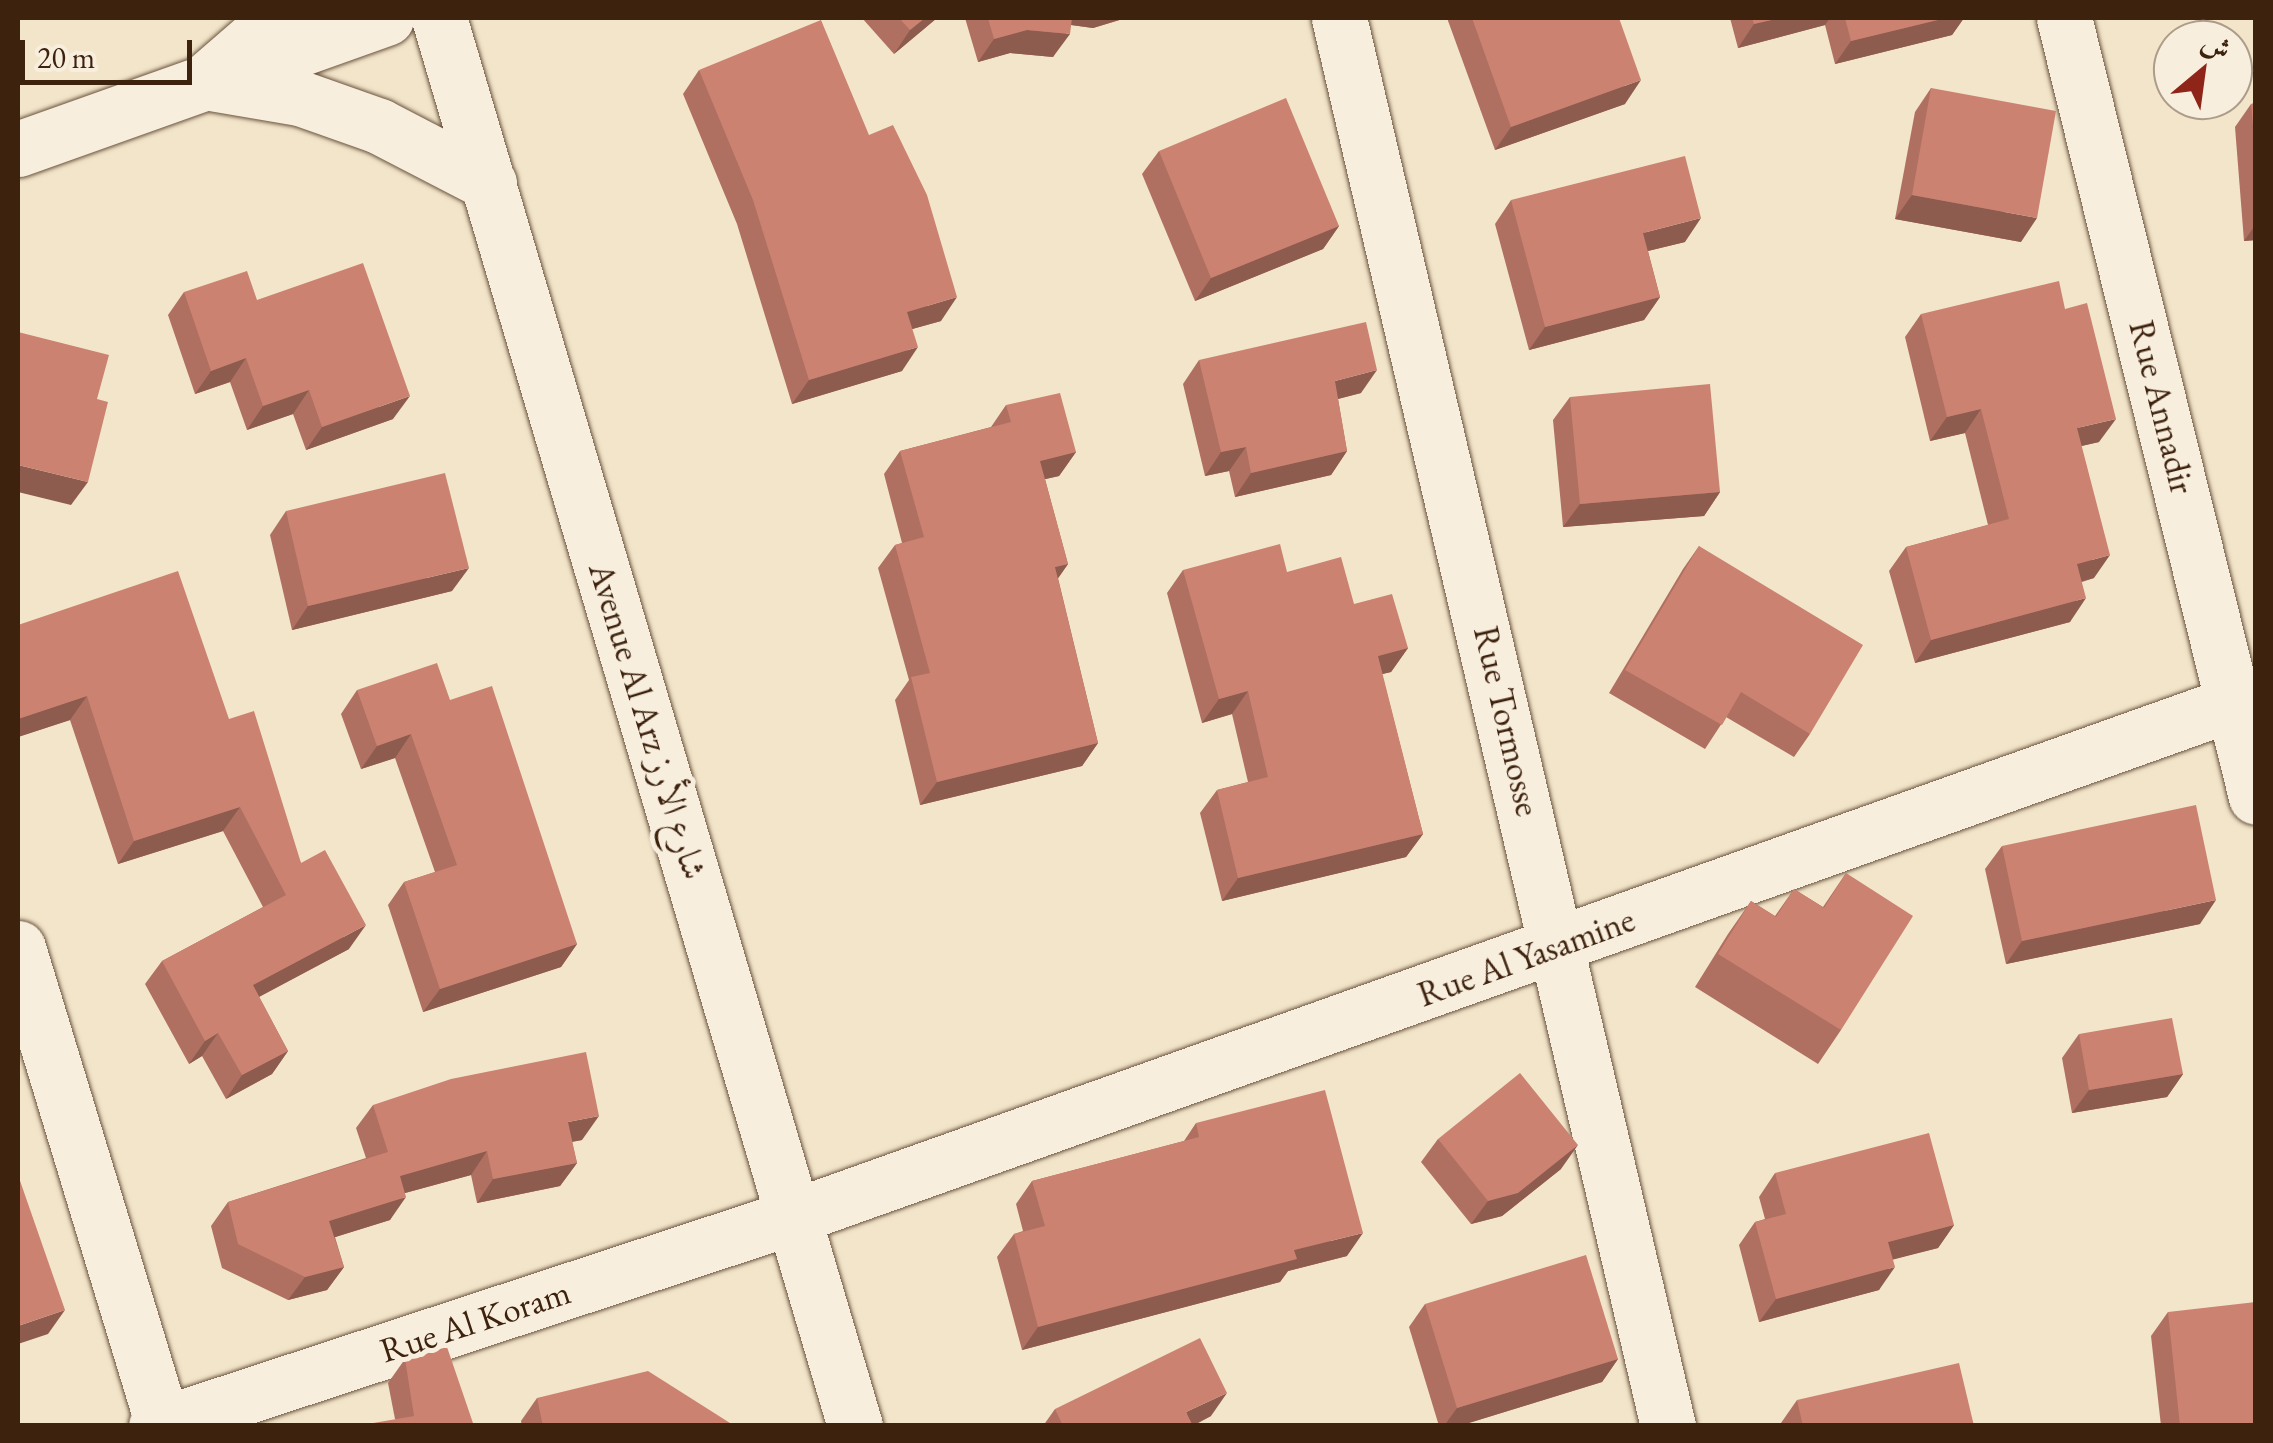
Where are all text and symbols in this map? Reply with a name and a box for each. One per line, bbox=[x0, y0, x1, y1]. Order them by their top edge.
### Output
scale bar bbox=[25, 20, 198, 82]
north arrow bbox=[2153, 20, 2253, 120]
text: ش bbox=[2196, 23, 2237, 68]
text: 20 m bbox=[37, 38, 95, 77]
street label: Rue Annadir bbox=[2120, 316, 2204, 498]
street label: Avenue Al Arz شارع الأرز bbox=[580, 558, 716, 884]
street label: Rue Tormosse bbox=[1465, 622, 1549, 820]
street label: Rue Al Yasamine bbox=[1412, 898, 1640, 1016]
street label: Rue Al Koram bbox=[374, 1270, 576, 1372]

